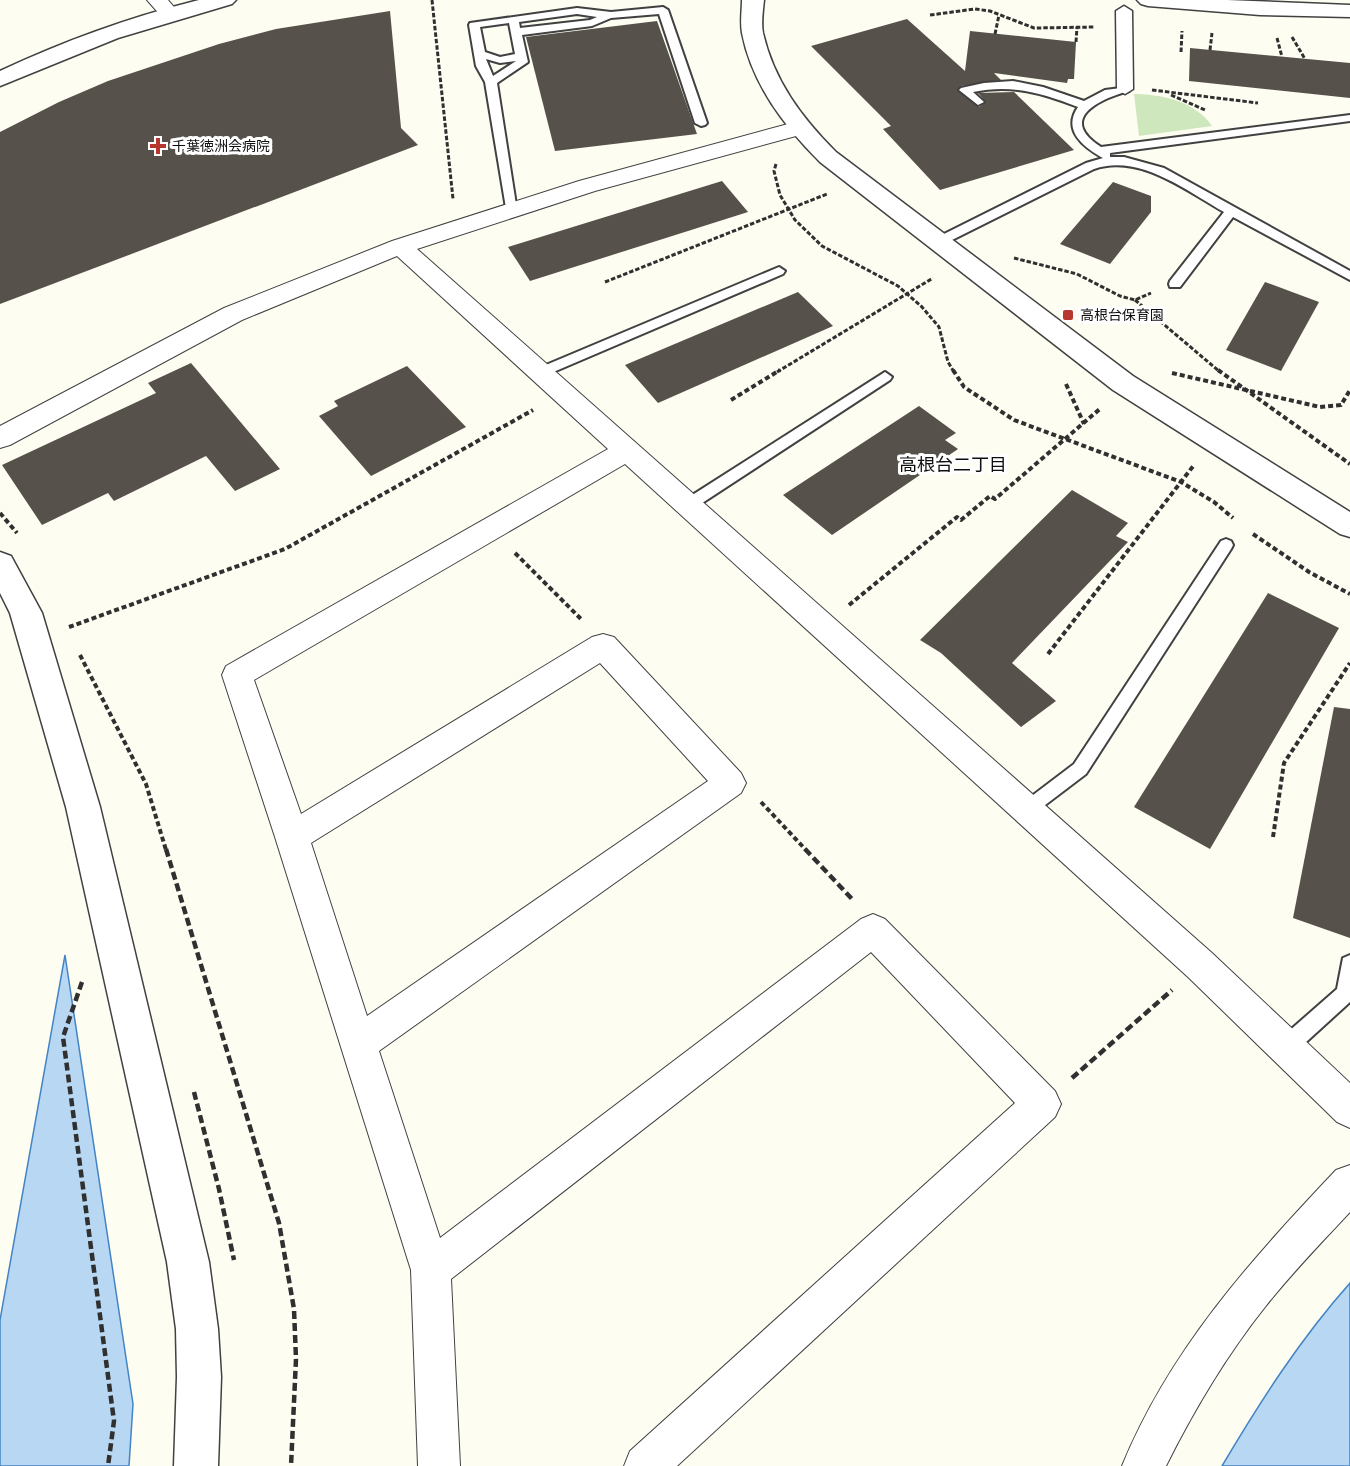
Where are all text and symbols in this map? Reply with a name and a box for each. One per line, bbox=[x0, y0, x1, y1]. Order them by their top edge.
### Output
place label: 千葉徳洲会病院 bbox=[172, 136, 270, 156]
marker: 千葉徳洲会病院 bbox=[149, 137, 167, 155]
place label: 高根台保育園 bbox=[1080, 305, 1164, 325]
marker: 高根台保育園 bbox=[1061, 308, 1075, 322]
district label: 高根台二丁目 bbox=[899, 452, 1007, 477]

